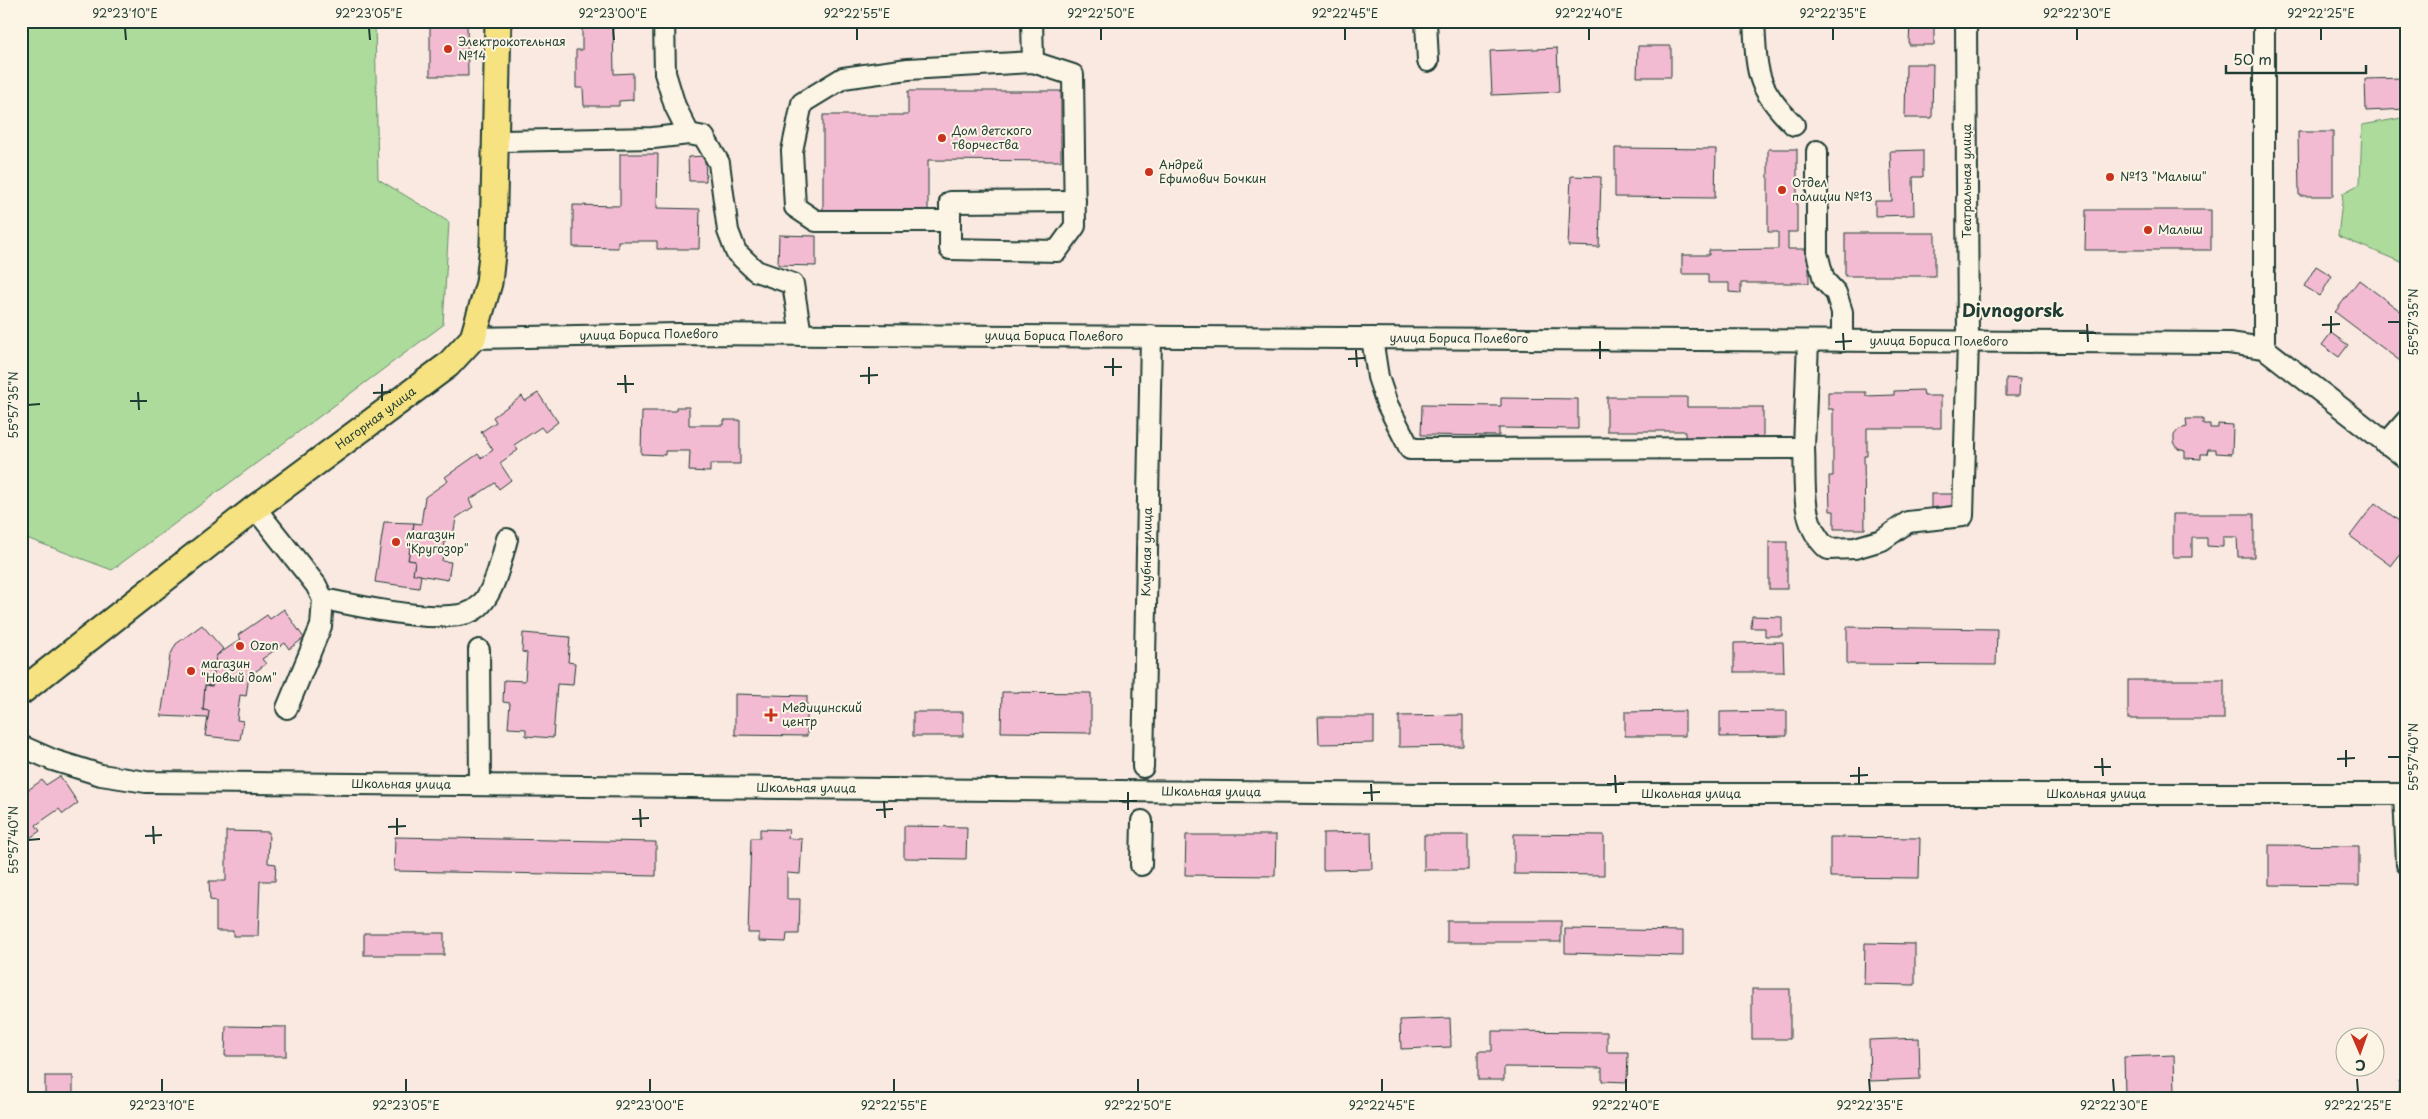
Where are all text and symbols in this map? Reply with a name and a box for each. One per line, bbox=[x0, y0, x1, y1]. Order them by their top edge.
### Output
text: 92°23'10"E bbox=[92, 4, 158, 22]
text: 92°23'05"E bbox=[335, 4, 403, 22]
text: 92°23'00"E bbox=[579, 4, 647, 22]
text: 92°22'55"E bbox=[824, 4, 890, 22]
text: 92°22'50"E bbox=[1067, 4, 1135, 22]
text: 92°22'45"E bbox=[1312, 4, 1378, 22]
text: 92°22'40"E bbox=[1555, 4, 1623, 22]
text: 92°22'35"E bbox=[1800, 4, 1866, 22]
text: 92°22'30"E bbox=[2043, 4, 2111, 22]
text: 92°22'25"E bbox=[2287, 4, 2355, 22]
place label: Электрокотельная №14 bbox=[458, 32, 566, 64]
scale bar bbox=[2226, 42, 2366, 74]
marker: Электрокотельная №14 bbox=[442, 43, 454, 55]
text: 50 m bbox=[2233, 47, 2272, 70]
place label: Дом детского творчества bbox=[951, 121, 1032, 153]
street label: Театральная улица bbox=[1957, 123, 1975, 238]
marker: Дом детского творчества bbox=[936, 132, 948, 144]
place label: Андрей Ефимович Бочкин bbox=[1159, 155, 1266, 187]
marker: Андрей Ефимович Бочкин bbox=[1143, 166, 1155, 178]
place label: №13 "Малыш" bbox=[2120, 167, 2207, 185]
marker: №13 "Малыш" bbox=[2104, 171, 2116, 183]
place label: Отдел полиции №13 bbox=[1792, 173, 1873, 205]
marker: Отдел полиции №13 bbox=[1776, 184, 1788, 196]
place label: Малыш bbox=[2158, 220, 2203, 238]
marker: Малыш bbox=[2142, 224, 2154, 236]
text: 55°57'35"N bbox=[2404, 288, 2422, 356]
district label: Divnogorsk bbox=[1962, 296, 2064, 323]
street label: улица Бориса Полевого bbox=[579, 324, 719, 344]
street label: улица Бориса Полевого bbox=[984, 326, 1124, 345]
street label: улица Бориса Полевого bbox=[1389, 328, 1529, 347]
street label: улица Бориса Полевого bbox=[1869, 331, 2009, 350]
text: 55°57'35"N bbox=[4, 371, 22, 439]
street label: Нагорная улица bbox=[331, 382, 420, 454]
street label: Клубная улица bbox=[1136, 507, 1156, 597]
place label: магазин "Кругозор" bbox=[406, 525, 469, 557]
marker: магазин "Кругозор" bbox=[390, 536, 402, 548]
place label: Ozon bbox=[250, 636, 279, 654]
marker: Ozon bbox=[234, 640, 246, 652]
place label: магазин "Новый дом" bbox=[201, 654, 277, 686]
marker: магазин "Новый дом" bbox=[185, 665, 197, 677]
place label: Медицинский центр bbox=[782, 698, 862, 730]
marker: Медицинский центр bbox=[764, 708, 778, 722]
text: 55°57'40"N bbox=[2404, 723, 2422, 791]
street label: Школьная улица bbox=[351, 774, 452, 793]
street label: Школьная улица bbox=[756, 778, 857, 797]
street label: Школьная улица bbox=[1161, 782, 1262, 800]
street label: Школьная улица bbox=[1641, 784, 1742, 802]
street label: Школьная улица bbox=[2046, 784, 2147, 802]
text: 55°57'40"N bbox=[4, 806, 22, 874]
north arrow bbox=[2336, 1026, 2386, 1076]
text: С bbox=[2355, 1055, 2366, 1076]
text: 92°23'10"E bbox=[129, 1096, 195, 1114]
text: 92°23'05"E bbox=[372, 1096, 440, 1114]
text: 92°23'00"E bbox=[616, 1096, 684, 1114]
text: 92°22'55"E bbox=[861, 1096, 927, 1114]
text: 92°22'50"E bbox=[1104, 1096, 1172, 1114]
text: 92°22'45"E bbox=[1349, 1096, 1415, 1114]
text: 92°22'40"E bbox=[1592, 1096, 1660, 1114]
text: 92°22'35"E bbox=[1837, 1096, 1903, 1114]
text: 92°22'30"E bbox=[2080, 1096, 2148, 1114]
text: 92°22'25"E bbox=[2324, 1096, 2392, 1114]

